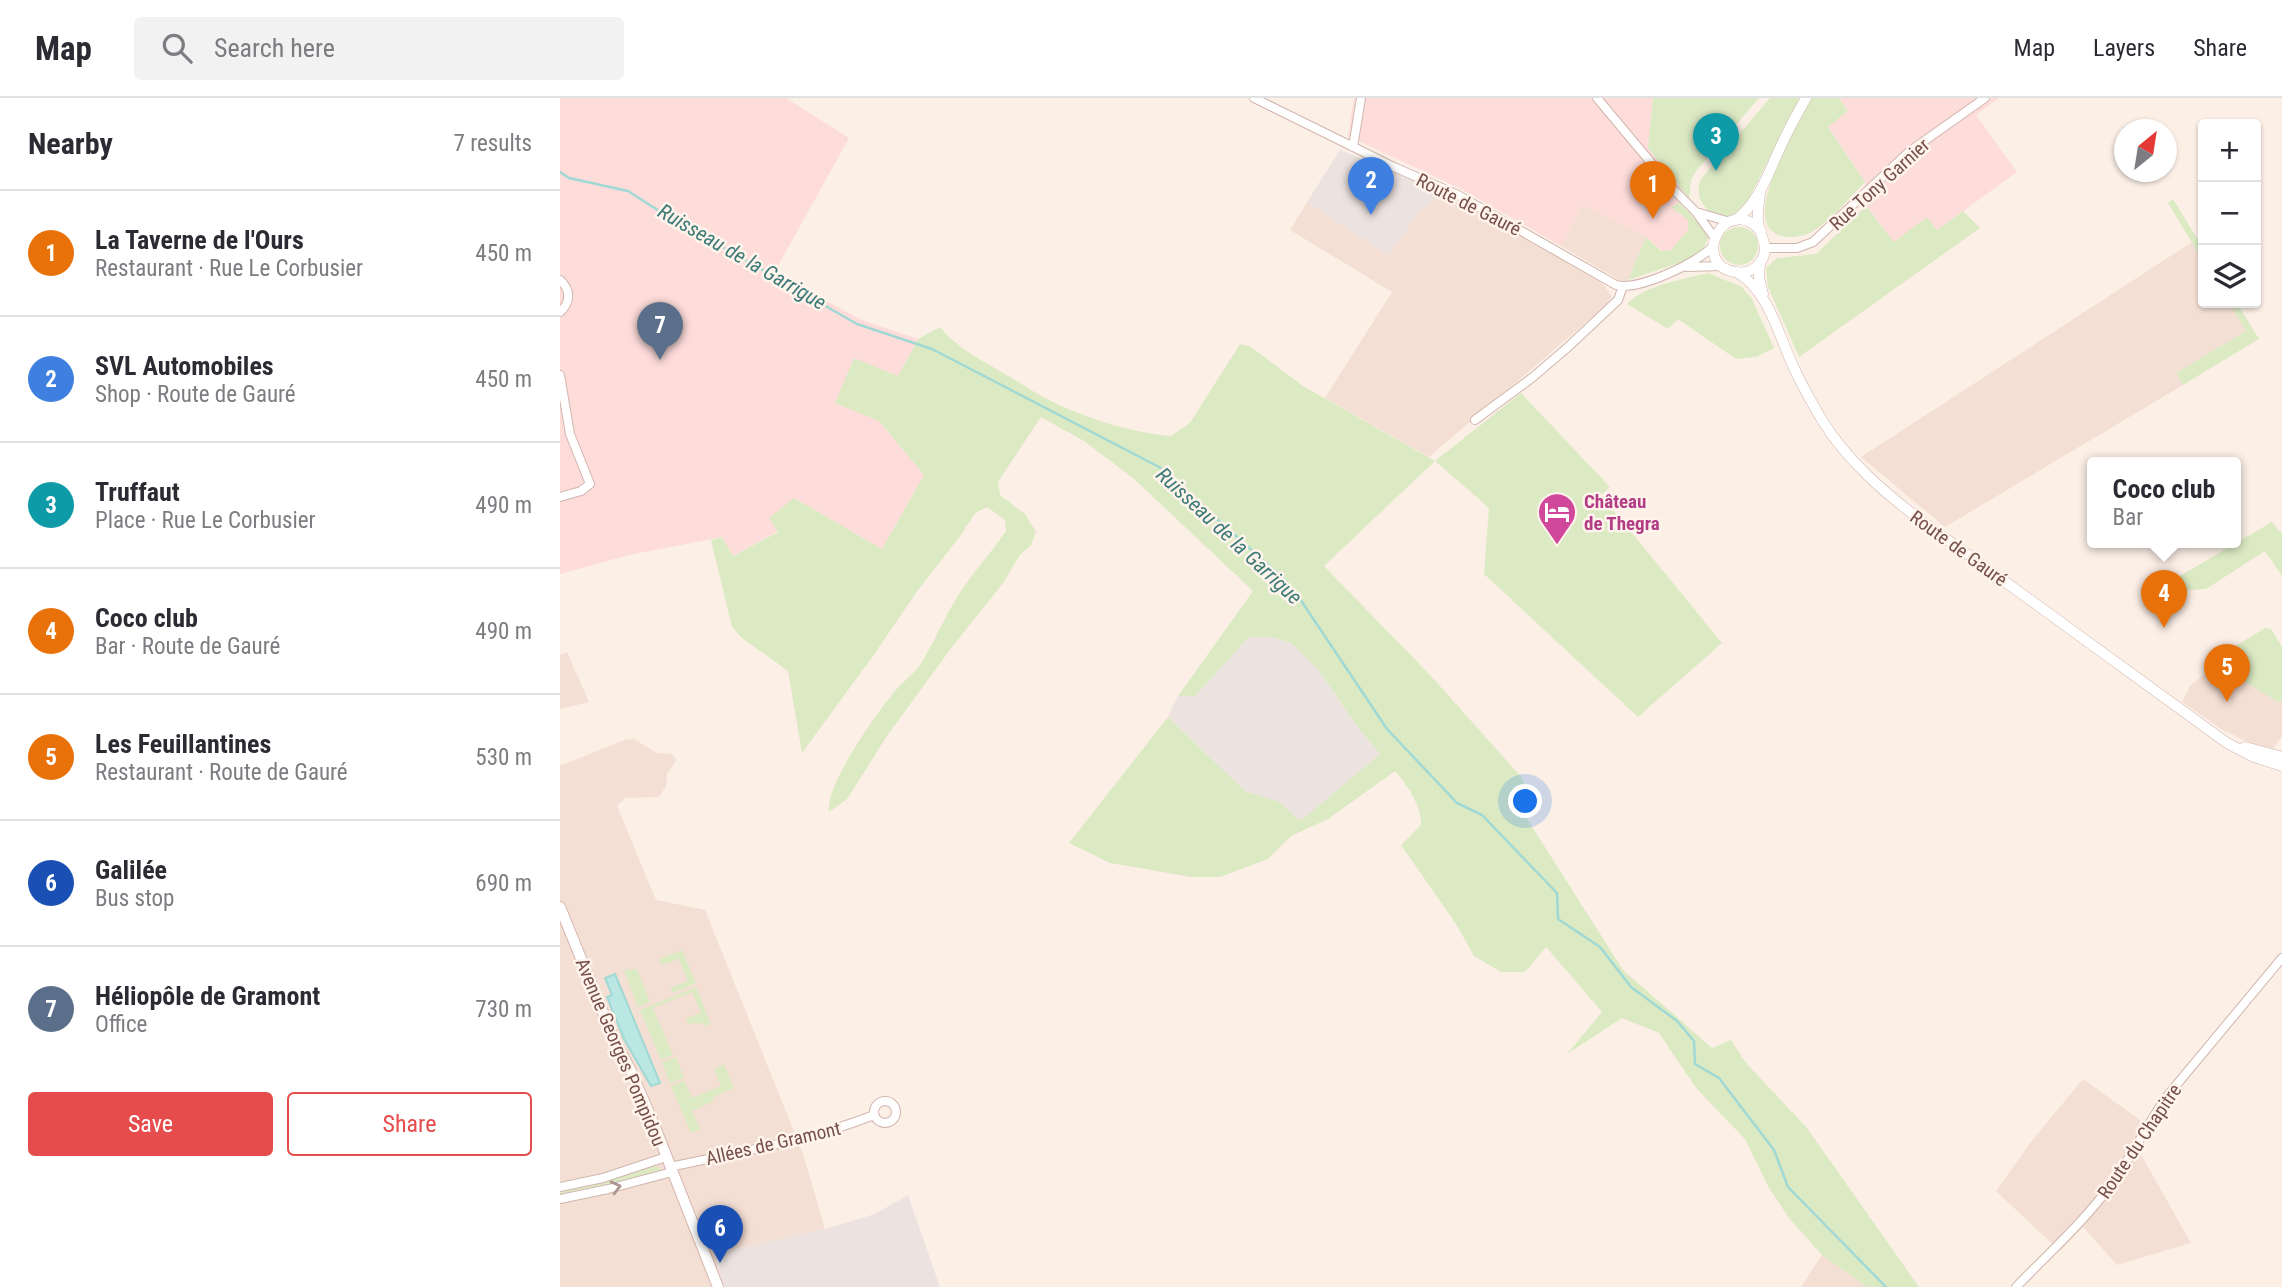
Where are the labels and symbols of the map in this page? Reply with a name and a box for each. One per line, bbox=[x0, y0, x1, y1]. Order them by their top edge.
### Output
pin: 3 bbox=[1693, 113, 1739, 171]
north arrow bbox=[2114, 119, 2177, 182]
street label: Rue Tony Garnier bbox=[1825, 133, 1934, 235]
pin: 2 bbox=[1348, 157, 1394, 215]
pin: 1 bbox=[1630, 161, 1676, 219]
street label: Route de Gauré bbox=[1413, 168, 1525, 241]
water label: Ruisseau de la Garrigue bbox=[654, 199, 830, 315]
pin: 7 bbox=[637, 302, 683, 360]
water label: Ruisseau de la Garrigue bbox=[1151, 462, 1307, 610]
place label: Château de Thegra bbox=[1584, 490, 1660, 535]
hotel icon: Château de Thegra bbox=[1536, 491, 1578, 546]
street label: Route de Gauré bbox=[1906, 505, 2012, 591]
pin: 4 bbox=[2141, 570, 2187, 628]
pin: 5 bbox=[2204, 644, 2250, 702]
your location bbox=[1508, 784, 1542, 818]
street label: Avenue Georges Pompidou bbox=[571, 955, 671, 1150]
street label: Route du Chapitre bbox=[2093, 1079, 2186, 1203]
street label: Allées de Gramont bbox=[703, 1117, 843, 1170]
one-way arrow bbox=[610, 1181, 622, 1195]
pin: 6 bbox=[697, 1205, 743, 1263]

